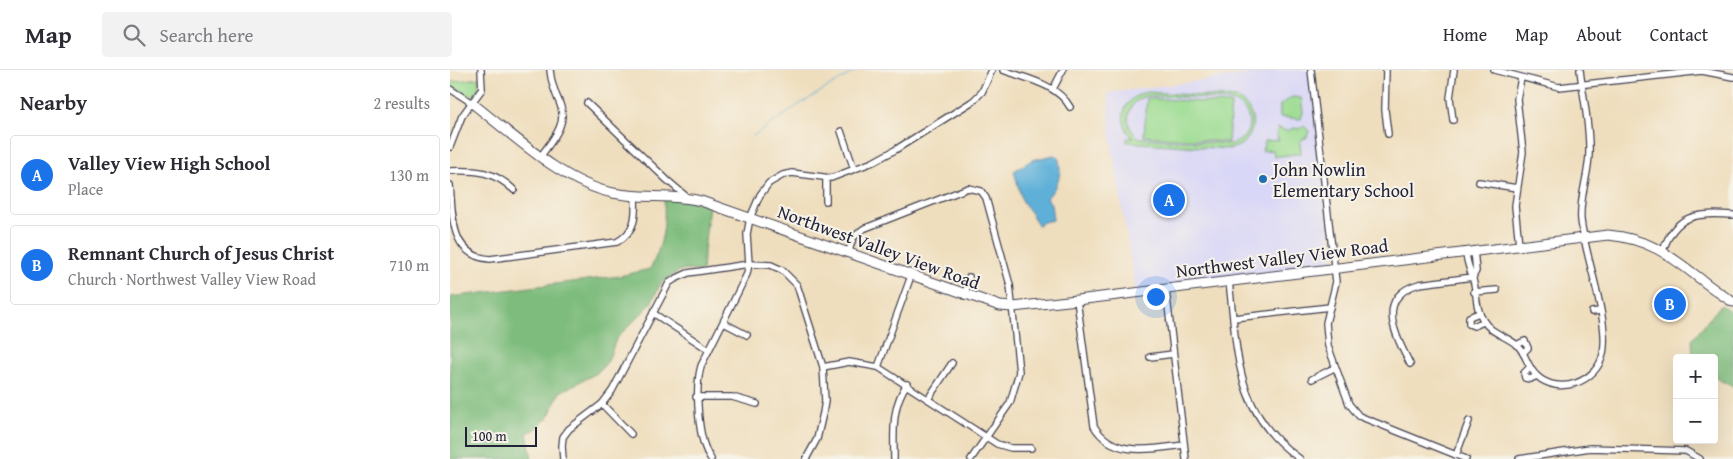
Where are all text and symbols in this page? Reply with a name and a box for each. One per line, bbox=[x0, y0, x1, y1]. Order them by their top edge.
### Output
search box bbox=[102, 12, 452, 57]
text: Map bbox=[25, 17, 72, 52]
icon: search bbox=[120, 21, 148, 49]
text: Search here bbox=[160, 21, 253, 49]
text: Home bbox=[1443, 21, 1487, 48]
text: Map bbox=[1515, 21, 1548, 48]
text: About bbox=[1576, 21, 1622, 48]
text: Contact bbox=[1650, 21, 1708, 48]
text: Nearby bbox=[20, 87, 87, 118]
text: 2 results bbox=[373, 91, 430, 115]
text: Valley View High School bbox=[68, 149, 270, 177]
place label: John Nowlin Elementary School bbox=[1271, 156, 1414, 204]
text: A bbox=[32, 163, 42, 187]
text: 130 m bbox=[389, 163, 429, 187]
marker: John Nowlin Elementary School bbox=[1257, 173, 1269, 185]
text: Place bbox=[68, 177, 103, 201]
pin: A bbox=[1153, 181, 1185, 219]
street label: Northwest Valley View Road bbox=[774, 198, 984, 296]
street label: Northwest Valley View Road bbox=[1174, 232, 1390, 284]
text: Remnant Church of Jesus Christ bbox=[68, 239, 334, 267]
text: B bbox=[32, 253, 42, 277]
text: 710 m bbox=[389, 253, 429, 277]
text: Church · Northwest Valley View Road bbox=[68, 267, 316, 291]
your location bbox=[1143, 284, 1169, 310]
pin: B bbox=[1654, 285, 1686, 323]
map controls bbox=[1673, 354, 1718, 444]
button: + bbox=[1673, 354, 1718, 399]
button: − bbox=[1673, 399, 1718, 444]
scale bar bbox=[465, 424, 538, 447]
text: 100 m bbox=[472, 426, 507, 446]

